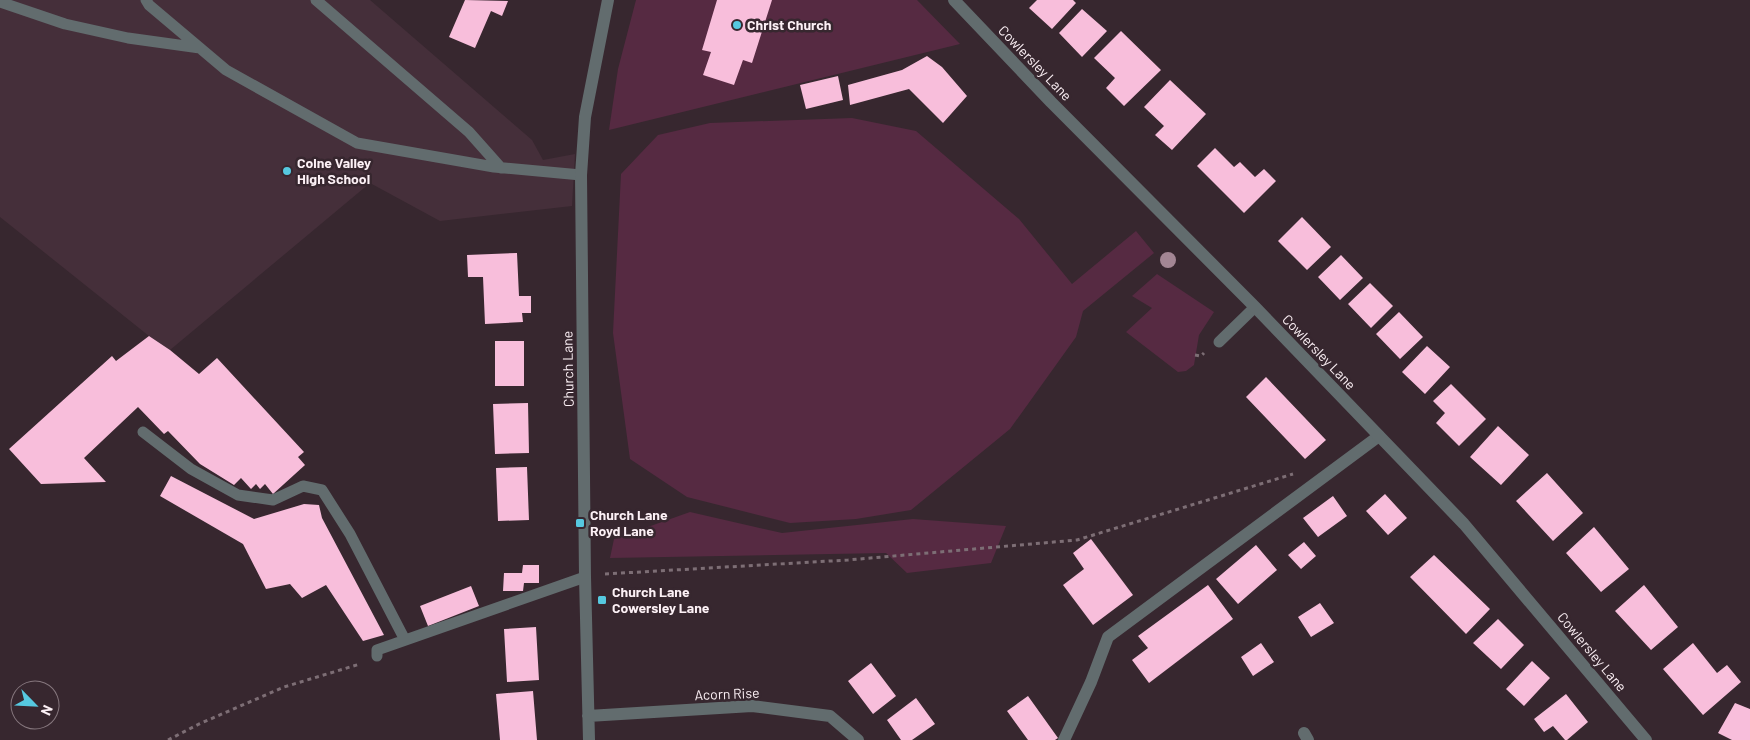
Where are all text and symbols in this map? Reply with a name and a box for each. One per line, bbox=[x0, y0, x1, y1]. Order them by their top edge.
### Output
place label: Christ Church bbox=[747, 16, 831, 33]
marker: Christ Church bbox=[731, 19, 743, 31]
street label: Cowlersley Lane bbox=[995, 21, 1076, 104]
place label: Colne Valley High School bbox=[297, 154, 371, 187]
marker: Colne Valley High School bbox=[281, 165, 293, 177]
street label: Cowlersley Lane bbox=[1279, 310, 1360, 393]
street label: Church Lane bbox=[558, 331, 577, 407]
place label: Church Lane Royd Lane bbox=[590, 506, 668, 539]
marker: Church Lane Royd Lane bbox=[574, 517, 586, 529]
place label: Church Lane Cowersley Lane bbox=[612, 583, 710, 616]
marker: Church Lane Cowersley Lane bbox=[596, 594, 608, 606]
street label: Cowlersley Lane bbox=[1554, 609, 1630, 695]
north arrow bbox=[10, 680, 60, 730]
street label: Acorn Rise bbox=[694, 684, 760, 703]
text: N bbox=[38, 703, 57, 718]

